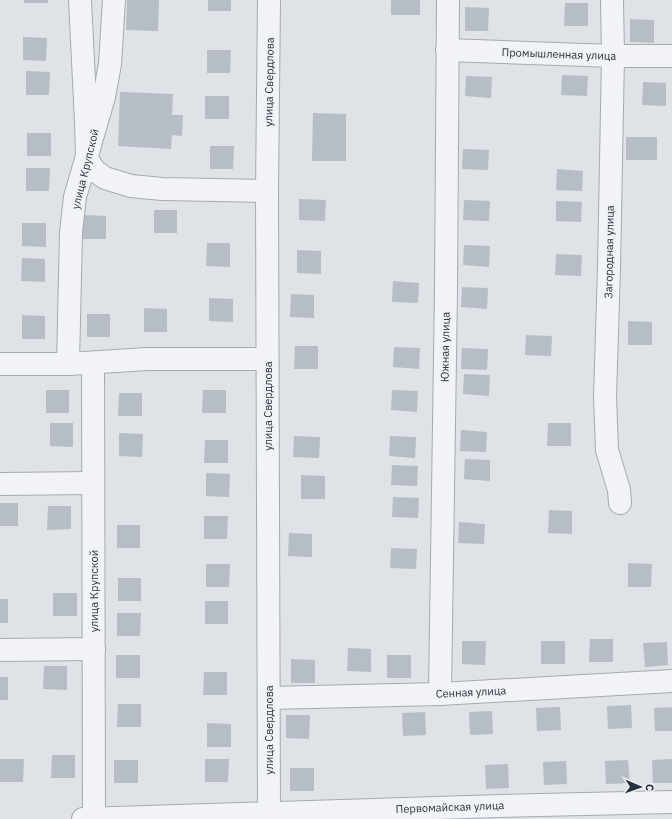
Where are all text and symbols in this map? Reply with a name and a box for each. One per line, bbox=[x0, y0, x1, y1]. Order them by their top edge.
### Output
street label: улица Свердлова bbox=[261, 37, 277, 127]
street label: Промышленная улица bbox=[502, 45, 617, 63]
street label: улица Крупской bbox=[68, 127, 102, 211]
street label: Загородная улица bbox=[601, 205, 617, 299]
street label: Южная улица bbox=[437, 312, 453, 382]
street label: улица Свердлова bbox=[261, 361, 275, 451]
street label: улица Крупской bbox=[87, 550, 101, 632]
street label: Сенная улица bbox=[435, 683, 507, 701]
street label: улица Свердлова bbox=[262, 685, 276, 775]
north arrow bbox=[620, 767, 660, 807]
text: С bbox=[643, 784, 657, 791]
street label: Первомайская улица bbox=[395, 798, 505, 816]

